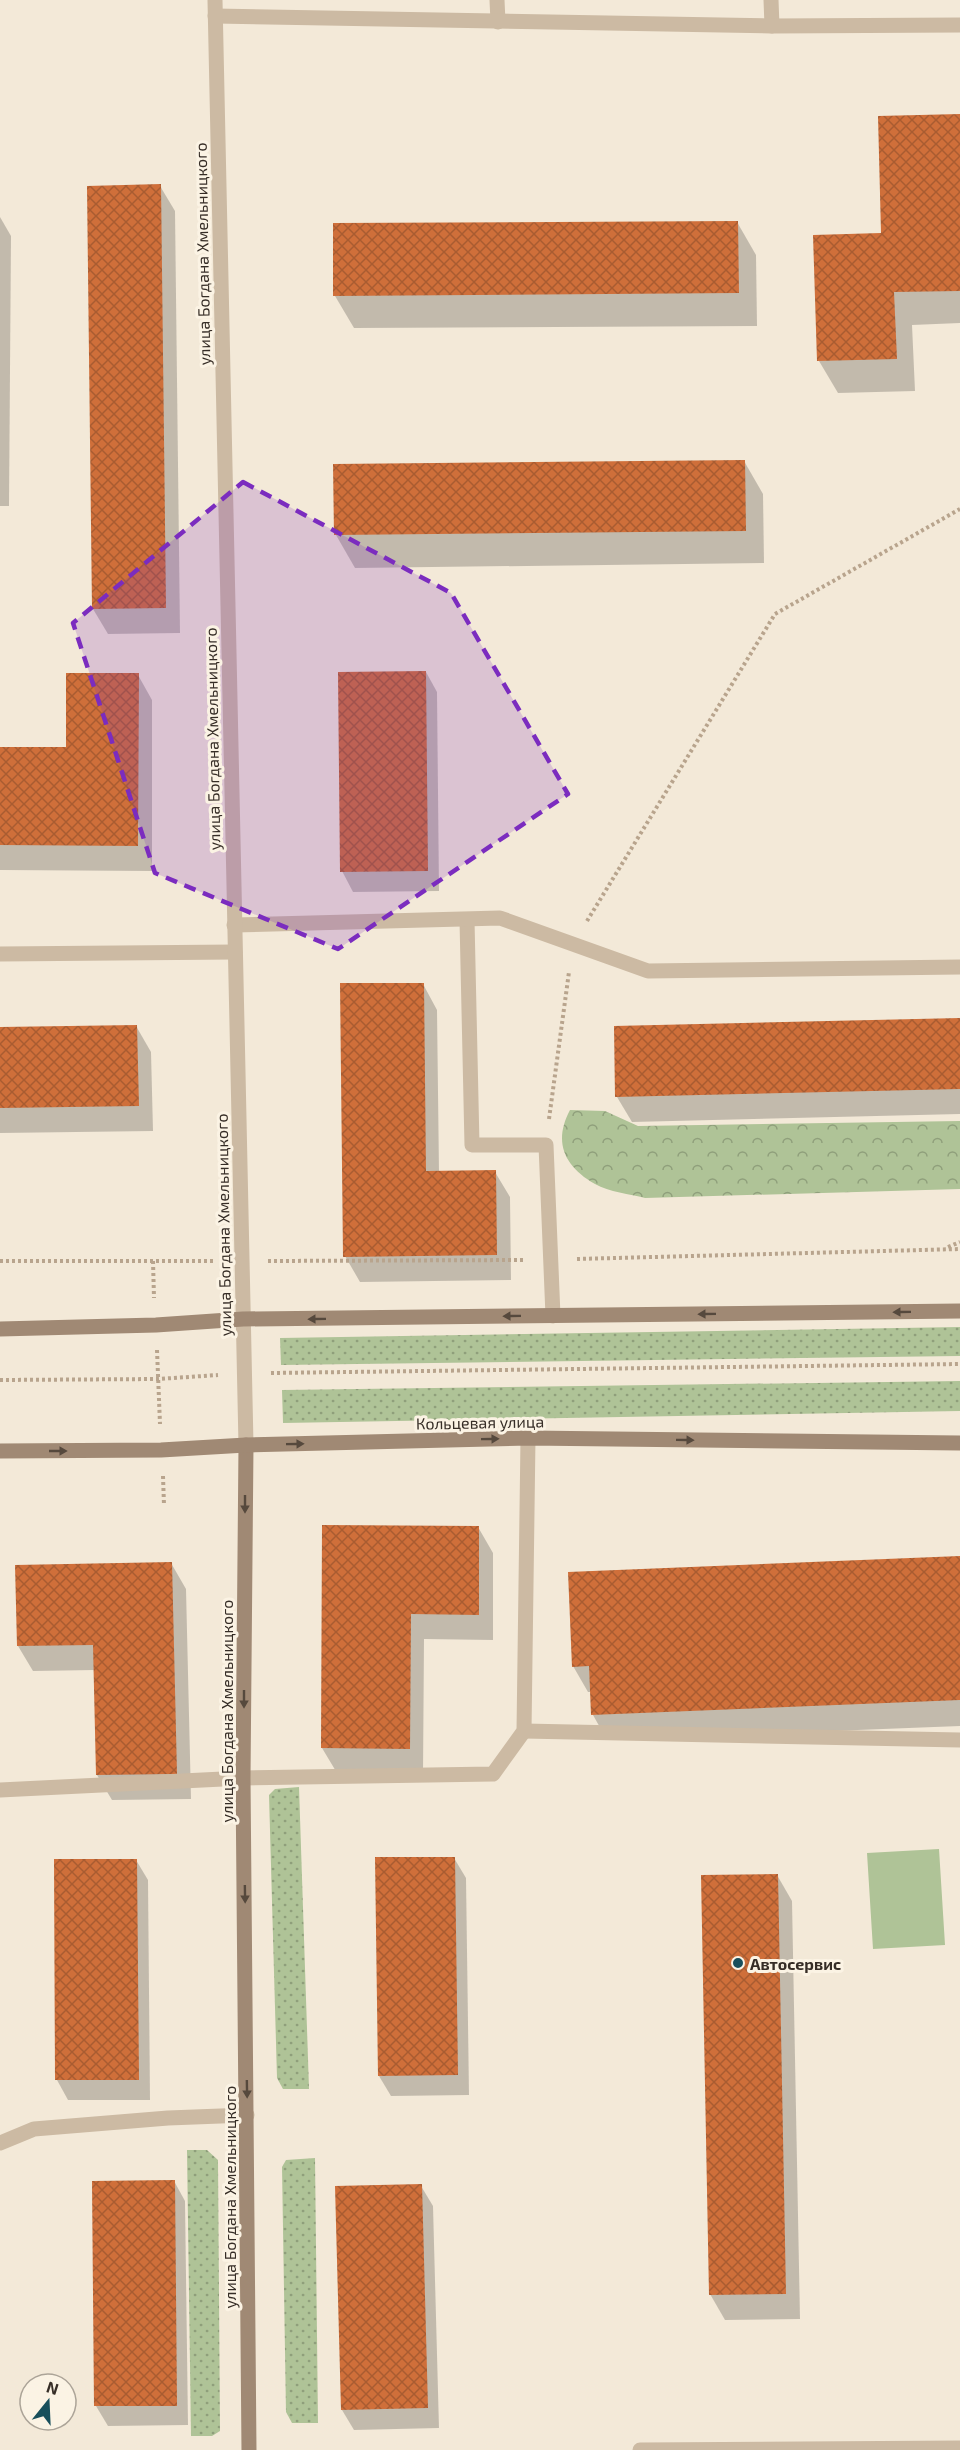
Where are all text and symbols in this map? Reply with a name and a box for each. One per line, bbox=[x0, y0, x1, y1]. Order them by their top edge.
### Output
street label: улица Богдана Хмельницкого bbox=[191, 142, 214, 366]
street label: улица Богдана Хмельницкого bbox=[201, 627, 224, 851]
street label: улица Богдана Хмельницкого bbox=[212, 1113, 235, 1337]
one-way arrow bbox=[892, 1307, 911, 1317]
one-way arrow bbox=[697, 1309, 716, 1319]
one-way arrow bbox=[502, 1311, 521, 1321]
one-way arrow bbox=[307, 1314, 326, 1323]
street label: Кольцевая улица bbox=[416, 1411, 544, 1434]
one-way arrow bbox=[481, 1435, 500, 1444]
one-way arrow bbox=[676, 1435, 695, 1445]
one-way arrow bbox=[286, 1439, 305, 1449]
one-way arrow bbox=[49, 1446, 68, 1456]
one-way arrow bbox=[240, 1494, 250, 1513]
street label: улица Богдана Хмельницкого bbox=[217, 1600, 237, 1822]
one-way arrow bbox=[239, 1689, 249, 1708]
one-way arrow bbox=[240, 1884, 249, 1903]
place label: Автосервис bbox=[750, 1954, 841, 1973]
marker: Автосервис bbox=[731, 1956, 745, 1970]
one-way arrow bbox=[242, 2079, 252, 2098]
street label: улица Богдана Хмельницкого bbox=[220, 2086, 240, 2308]
north arrow bbox=[18, 2372, 78, 2432]
text: N bbox=[44, 2376, 61, 2398]

